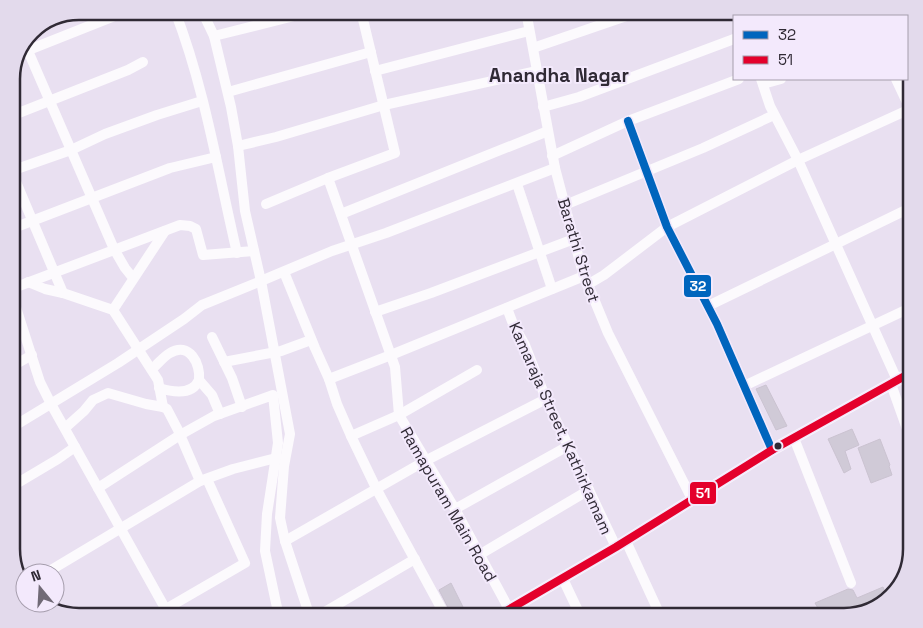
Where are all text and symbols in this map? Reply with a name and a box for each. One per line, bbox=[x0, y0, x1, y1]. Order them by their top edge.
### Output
legend bbox=[733, 15, 908, 80]
text: 32 bbox=[778, 25, 796, 44]
text: 51 bbox=[778, 50, 793, 69]
district label: Anandha Nagar bbox=[489, 63, 629, 88]
street label: Barathi Street bbox=[553, 195, 604, 305]
line badge: 32 bbox=[683, 274, 712, 298]
text: 32 bbox=[690, 277, 706, 295]
street label: Kamaraja Street, Kathirkamam bbox=[504, 319, 617, 538]
street label: Ramapuram Main Road bbox=[396, 423, 501, 585]
unlabelled marker bbox=[773, 441, 783, 451]
line badge: 51 bbox=[689, 481, 717, 505]
text: 51 bbox=[696, 484, 710, 502]
north arrow bbox=[15, 563, 65, 613]
text: N bbox=[29, 566, 43, 586]

